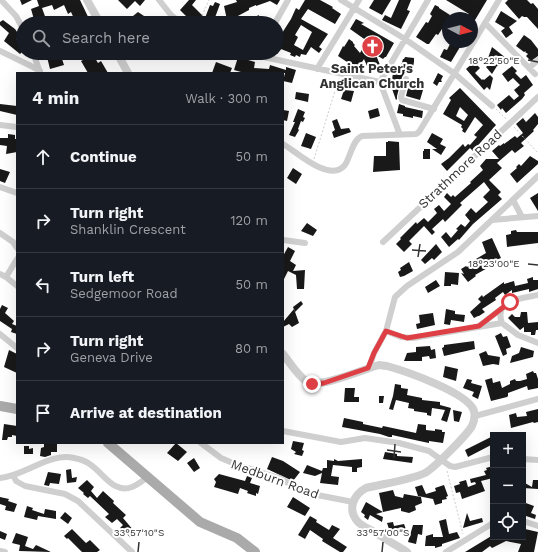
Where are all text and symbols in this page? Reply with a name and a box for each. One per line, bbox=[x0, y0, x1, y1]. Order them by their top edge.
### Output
north arrow bbox=[442, 12, 478, 48]
search box bbox=[16, 16, 284, 60]
icon: search bbox=[30, 27, 52, 49]
text: Search here bbox=[62, 29, 150, 47]
church icon: Saint Peter's Anglican Church bbox=[359, 33, 385, 59]
text: 18°22'50"E bbox=[468, 55, 520, 66]
place label: Saint Peter's Anglican Church bbox=[320, 61, 424, 91]
text: 4 min bbox=[32, 88, 79, 108]
text: Walk · 300 m bbox=[185, 91, 268, 106]
street label: Strathmore Road bbox=[415, 127, 505, 211]
icon: ahead bbox=[32, 146, 54, 168]
text: Continue bbox=[70, 148, 137, 166]
text: 50 m bbox=[236, 149, 268, 164]
text: Turn right bbox=[70, 204, 143, 222]
icon: right bbox=[32, 210, 54, 232]
text: 120 m bbox=[230, 213, 268, 228]
text: Shanklin Crescent bbox=[70, 222, 186, 237]
text: 18°23'00"E bbox=[468, 258, 520, 269]
text: Turn left bbox=[70, 268, 134, 286]
icon: left bbox=[32, 274, 54, 296]
text: 50 m bbox=[236, 277, 268, 292]
text: Sedgemoor Road bbox=[70, 286, 178, 301]
route start bbox=[501, 293, 519, 311]
text: Turn right bbox=[70, 332, 143, 350]
icon: right bbox=[32, 338, 54, 360]
text: 80 m bbox=[235, 341, 268, 356]
text: Geneva Drive bbox=[70, 350, 153, 365]
route end bbox=[303, 375, 321, 393]
icon: arrive bbox=[32, 402, 54, 424]
text: Arrive at destination bbox=[70, 404, 222, 422]
map controls bbox=[490, 432, 526, 540]
button: + bbox=[490, 432, 526, 468]
street label: Medburn Road bbox=[229, 456, 321, 502]
button: − bbox=[490, 468, 526, 504]
button: locate bbox=[490, 504, 526, 540]
text: 33°57'10"S bbox=[114, 527, 164, 538]
text: 33°57'00"S bbox=[357, 527, 409, 538]

